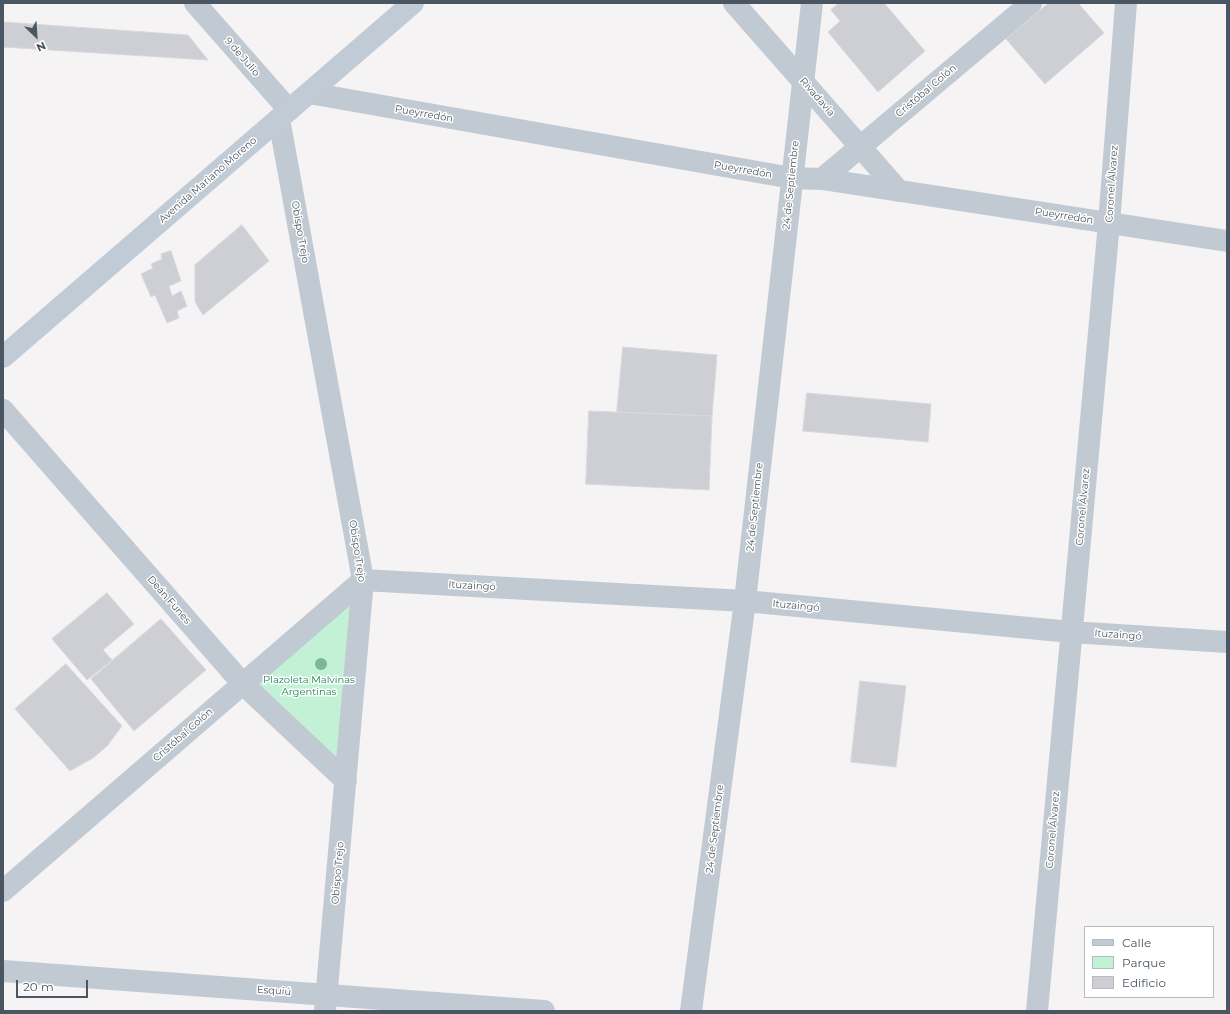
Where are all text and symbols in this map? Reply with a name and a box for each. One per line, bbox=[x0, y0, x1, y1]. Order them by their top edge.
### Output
north arrow bbox=[16, 16, 56, 56]
street label: 9 de Julio bbox=[222, 35, 262, 79]
text: N bbox=[34, 39, 48, 55]
street label: Cristóbal Colón bbox=[893, 62, 959, 120]
street label: Rivadavia bbox=[797, 75, 837, 119]
street label: Pueyrredón bbox=[394, 103, 454, 125]
street label: Avenida Mariano Moreno bbox=[157, 134, 259, 226]
street label: 24 de Septiembre bbox=[780, 140, 802, 230]
street label: Coronel Álvarez bbox=[1103, 145, 1121, 223]
street label: Pueyrredón bbox=[713, 159, 773, 181]
street label: Obispo Trejo bbox=[289, 200, 311, 264]
street label: Pueyrredón bbox=[1034, 205, 1094, 227]
street label: 24 de Septiembre bbox=[744, 462, 766, 552]
street label: Coronel Álvarez bbox=[1074, 468, 1092, 546]
street label: Obispo Trejo bbox=[346, 519, 368, 583]
street label: Deán Funes bbox=[145, 573, 193, 627]
street label: Ituzaingó bbox=[448, 579, 496, 593]
street label: Ituzaingó bbox=[772, 598, 820, 614]
street label: Ituzaingó bbox=[1094, 627, 1142, 643]
park label: Plazoleta Malvinas Argentinas bbox=[263, 674, 355, 698]
street label: Cristóbal Colón bbox=[151, 706, 215, 764]
street label: 24 de Septiembre bbox=[704, 784, 726, 874]
street label: Coronel Álvarez bbox=[1044, 791, 1062, 869]
street label: Obispo Trejo bbox=[329, 841, 347, 905]
legend bbox=[1084, 926, 1214, 998]
text: Calle bbox=[1122, 935, 1151, 950]
text: Parque bbox=[1122, 955, 1166, 970]
scale bar bbox=[18, 972, 90, 998]
text: Edificio bbox=[1122, 975, 1166, 990]
text: 20 m bbox=[23, 979, 54, 994]
street label: Esquiú bbox=[256, 984, 292, 998]

